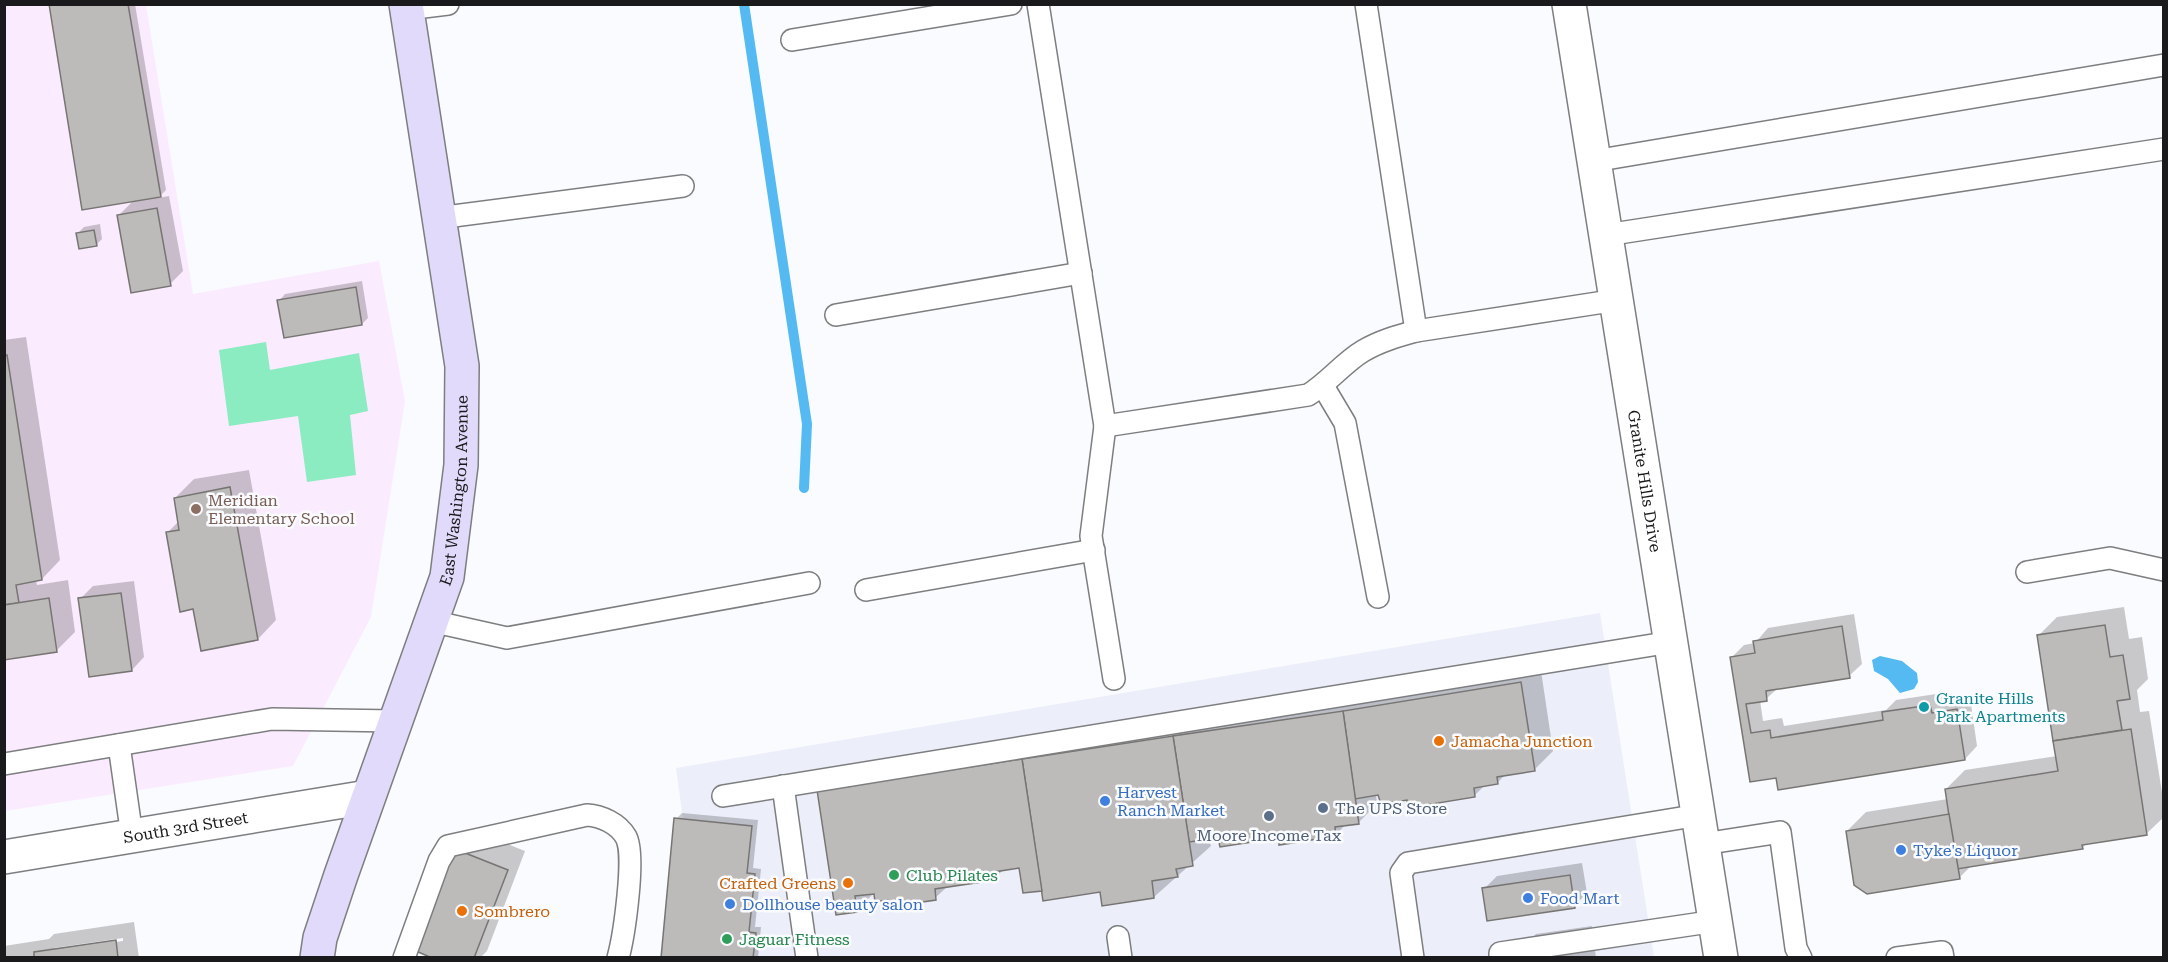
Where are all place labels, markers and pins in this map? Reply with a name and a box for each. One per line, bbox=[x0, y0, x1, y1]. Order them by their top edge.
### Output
place label: Meridian Elementary School bbox=[208, 491, 355, 528]
marker: Meridian Elementary School bbox=[189, 502, 203, 516]
place label: Granite Hills Park Apartments bbox=[1936, 689, 2066, 726]
marker: Granite Hills Park Apartments bbox=[1917, 700, 1931, 714]
place label: Jamacha Junction bbox=[1451, 732, 1593, 751]
marker: Jamacha Junction bbox=[1432, 734, 1446, 748]
place label: Harvest Ranch Market bbox=[1117, 783, 1225, 820]
marker: Harvest Ranch Market bbox=[1098, 794, 1112, 808]
place label: The UPS Store bbox=[1335, 799, 1447, 818]
marker: The UPS Store bbox=[1316, 801, 1330, 815]
marker: Moore Income Tax bbox=[1262, 809, 1276, 823]
place label: Moore Income Tax bbox=[1197, 826, 1342, 845]
place label: Tyke's Liquor bbox=[1913, 841, 2018, 860]
marker: Tyke's Liquor bbox=[1894, 843, 1908, 857]
place label: Club Pilates bbox=[906, 866, 998, 885]
marker: Club Pilates bbox=[887, 868, 901, 882]
place label: Crafted Greens bbox=[719, 874, 836, 893]
marker: Crafted Greens bbox=[841, 876, 855, 890]
place label: Food Mart bbox=[1540, 889, 1619, 908]
marker: Food Mart bbox=[1521, 891, 1535, 905]
place label: Dollhouse beauty salon bbox=[742, 895, 923, 914]
marker: Dollhouse beauty salon bbox=[723, 897, 737, 911]
place label: Sombrero bbox=[474, 902, 550, 921]
marker: Sombrero bbox=[455, 904, 469, 918]
place label: Jaguar Fitness bbox=[739, 930, 850, 949]
marker: Jaguar Fitness bbox=[720, 932, 734, 946]

